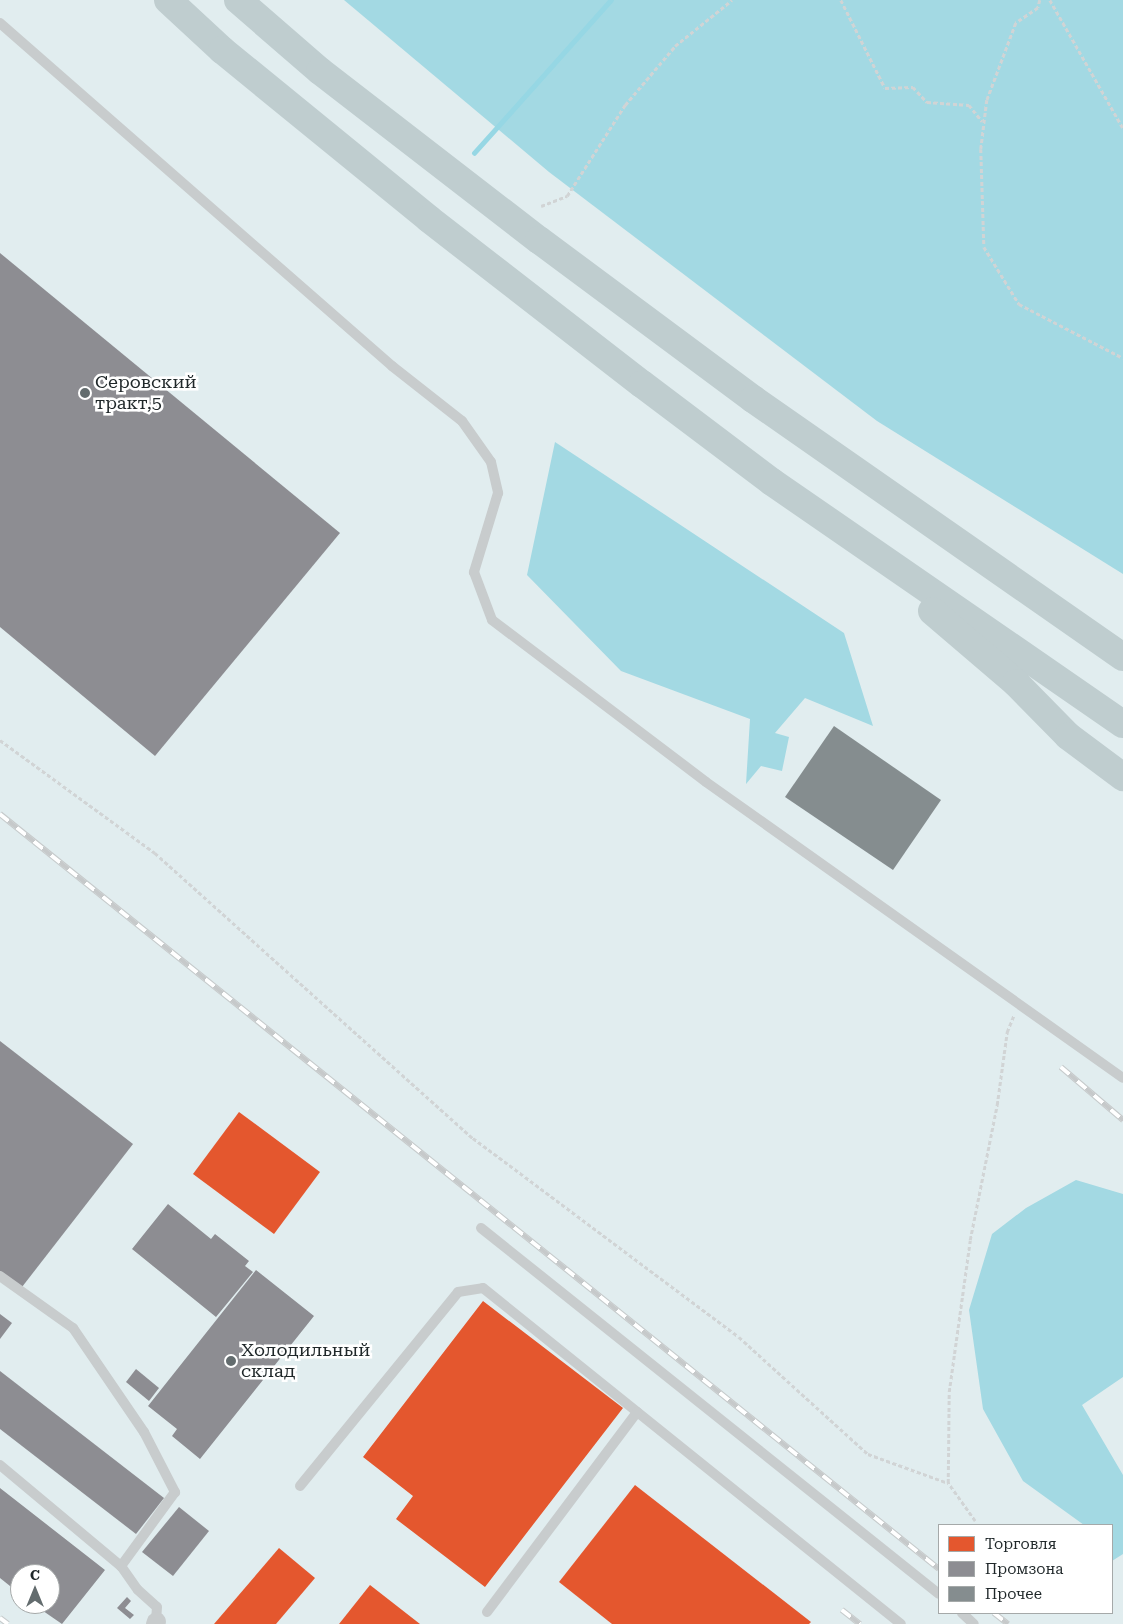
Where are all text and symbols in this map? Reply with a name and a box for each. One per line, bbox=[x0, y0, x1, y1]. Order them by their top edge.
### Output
place label: Серовский тракт,5 bbox=[95, 372, 197, 414]
marker: Серовский тракт,5 bbox=[79, 387, 91, 399]
place label: Холодильный склад bbox=[241, 1340, 370, 1382]
marker: Холодильный склад bbox=[225, 1355, 237, 1367]
legend bbox=[938, 1524, 1113, 1614]
text: Торговля bbox=[985, 1535, 1056, 1553]
text: Промзона bbox=[985, 1560, 1063, 1578]
north arrow bbox=[10, 1564, 60, 1614]
text: С bbox=[30, 1567, 40, 1583]
text: Прочее bbox=[985, 1585, 1042, 1603]

